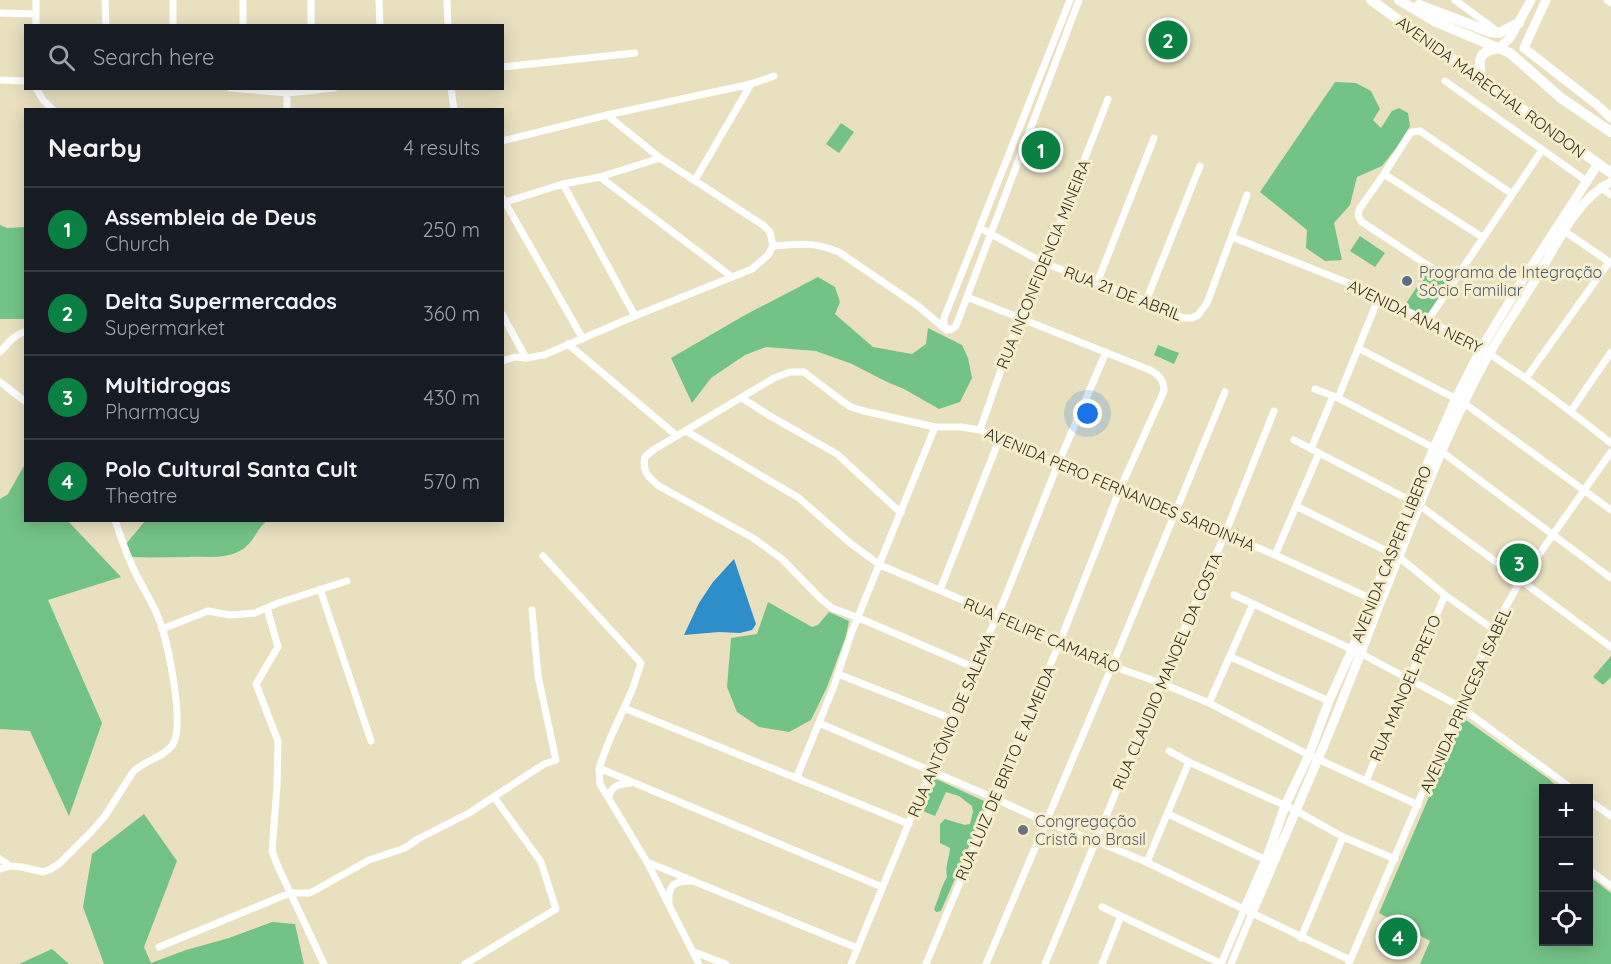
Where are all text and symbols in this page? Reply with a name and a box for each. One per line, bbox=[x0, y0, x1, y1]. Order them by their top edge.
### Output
street label: AVENIDA MARECHAL RONDON bbox=[1393, 12, 1589, 162]
pin: 2 bbox=[1148, 18, 1188, 63]
search box bbox=[24, 24, 504, 90]
icon: search bbox=[45, 41, 78, 74]
text: Search here bbox=[93, 43, 214, 71]
pin: 1 bbox=[1022, 128, 1060, 172]
text: Nearby bbox=[48, 131, 142, 164]
text: 4 results bbox=[404, 135, 480, 160]
street label: RUA INCONFIDENCIA MINEIRA bbox=[992, 156, 1094, 372]
text: Assembleia de Deus bbox=[105, 203, 317, 231]
text: 1 bbox=[64, 217, 71, 242]
text: 250 m bbox=[422, 217, 480, 242]
text: Church bbox=[105, 231, 170, 256]
street label: RUA 21 DE ABRIL bbox=[1061, 261, 1185, 325]
place label: Programa de Integração Sócio Familiar bbox=[1419, 262, 1602, 300]
marker: Programa de Integração Sócio Familiar bbox=[1400, 274, 1414, 288]
street label: AVENIDA ANA NERY bbox=[1344, 275, 1486, 357]
text: Delta Supermercados bbox=[105, 287, 337, 315]
text: 2 bbox=[62, 301, 73, 326]
text: 360 m bbox=[423, 301, 480, 326]
text: Supermarket bbox=[105, 315, 225, 340]
text: Multidrogas bbox=[105, 371, 231, 399]
text: 3 bbox=[62, 385, 73, 410]
text: 430 m bbox=[423, 385, 480, 410]
text: Pharmacy bbox=[105, 399, 200, 424]
your location bbox=[1073, 399, 1102, 428]
street label: AVENIDA PERO FERNANDES SARDINHA bbox=[982, 423, 1258, 555]
text: Polo Cultural Santa Cult bbox=[105, 455, 358, 483]
street label: AVENIDA CASPER LIBERO bbox=[1346, 463, 1436, 645]
text: 4 bbox=[62, 469, 73, 494]
text: 570 m bbox=[423, 469, 480, 494]
text: Theatre bbox=[105, 483, 177, 508]
pin: 3 bbox=[1500, 540, 1538, 586]
street label: RUA CLAUDIO MANOEL DA COSTA bbox=[1108, 549, 1226, 793]
street label: RUA FELIPE CAMARÃO bbox=[961, 593, 1123, 677]
street label: AVENIDA PRINCESA ISABEL bbox=[1415, 604, 1515, 796]
street label: RUA MANOEL PRETO bbox=[1365, 612, 1445, 764]
street label: RUA ANTÔNIO DE SALEMA bbox=[903, 630, 999, 820]
street label: RUA LUIZ DE BRITO E ALMEIDA bbox=[951, 663, 1059, 883]
map controls bbox=[1539, 784, 1593, 946]
button: + bbox=[1539, 784, 1593, 838]
place label: Congregação Cristã no Brasil bbox=[1035, 811, 1146, 849]
marker: Congregação Cristã no Brasil bbox=[1016, 823, 1030, 837]
button: − bbox=[1539, 838, 1593, 892]
button: locate bbox=[1539, 892, 1593, 946]
pin: 4 bbox=[1378, 914, 1418, 960]

